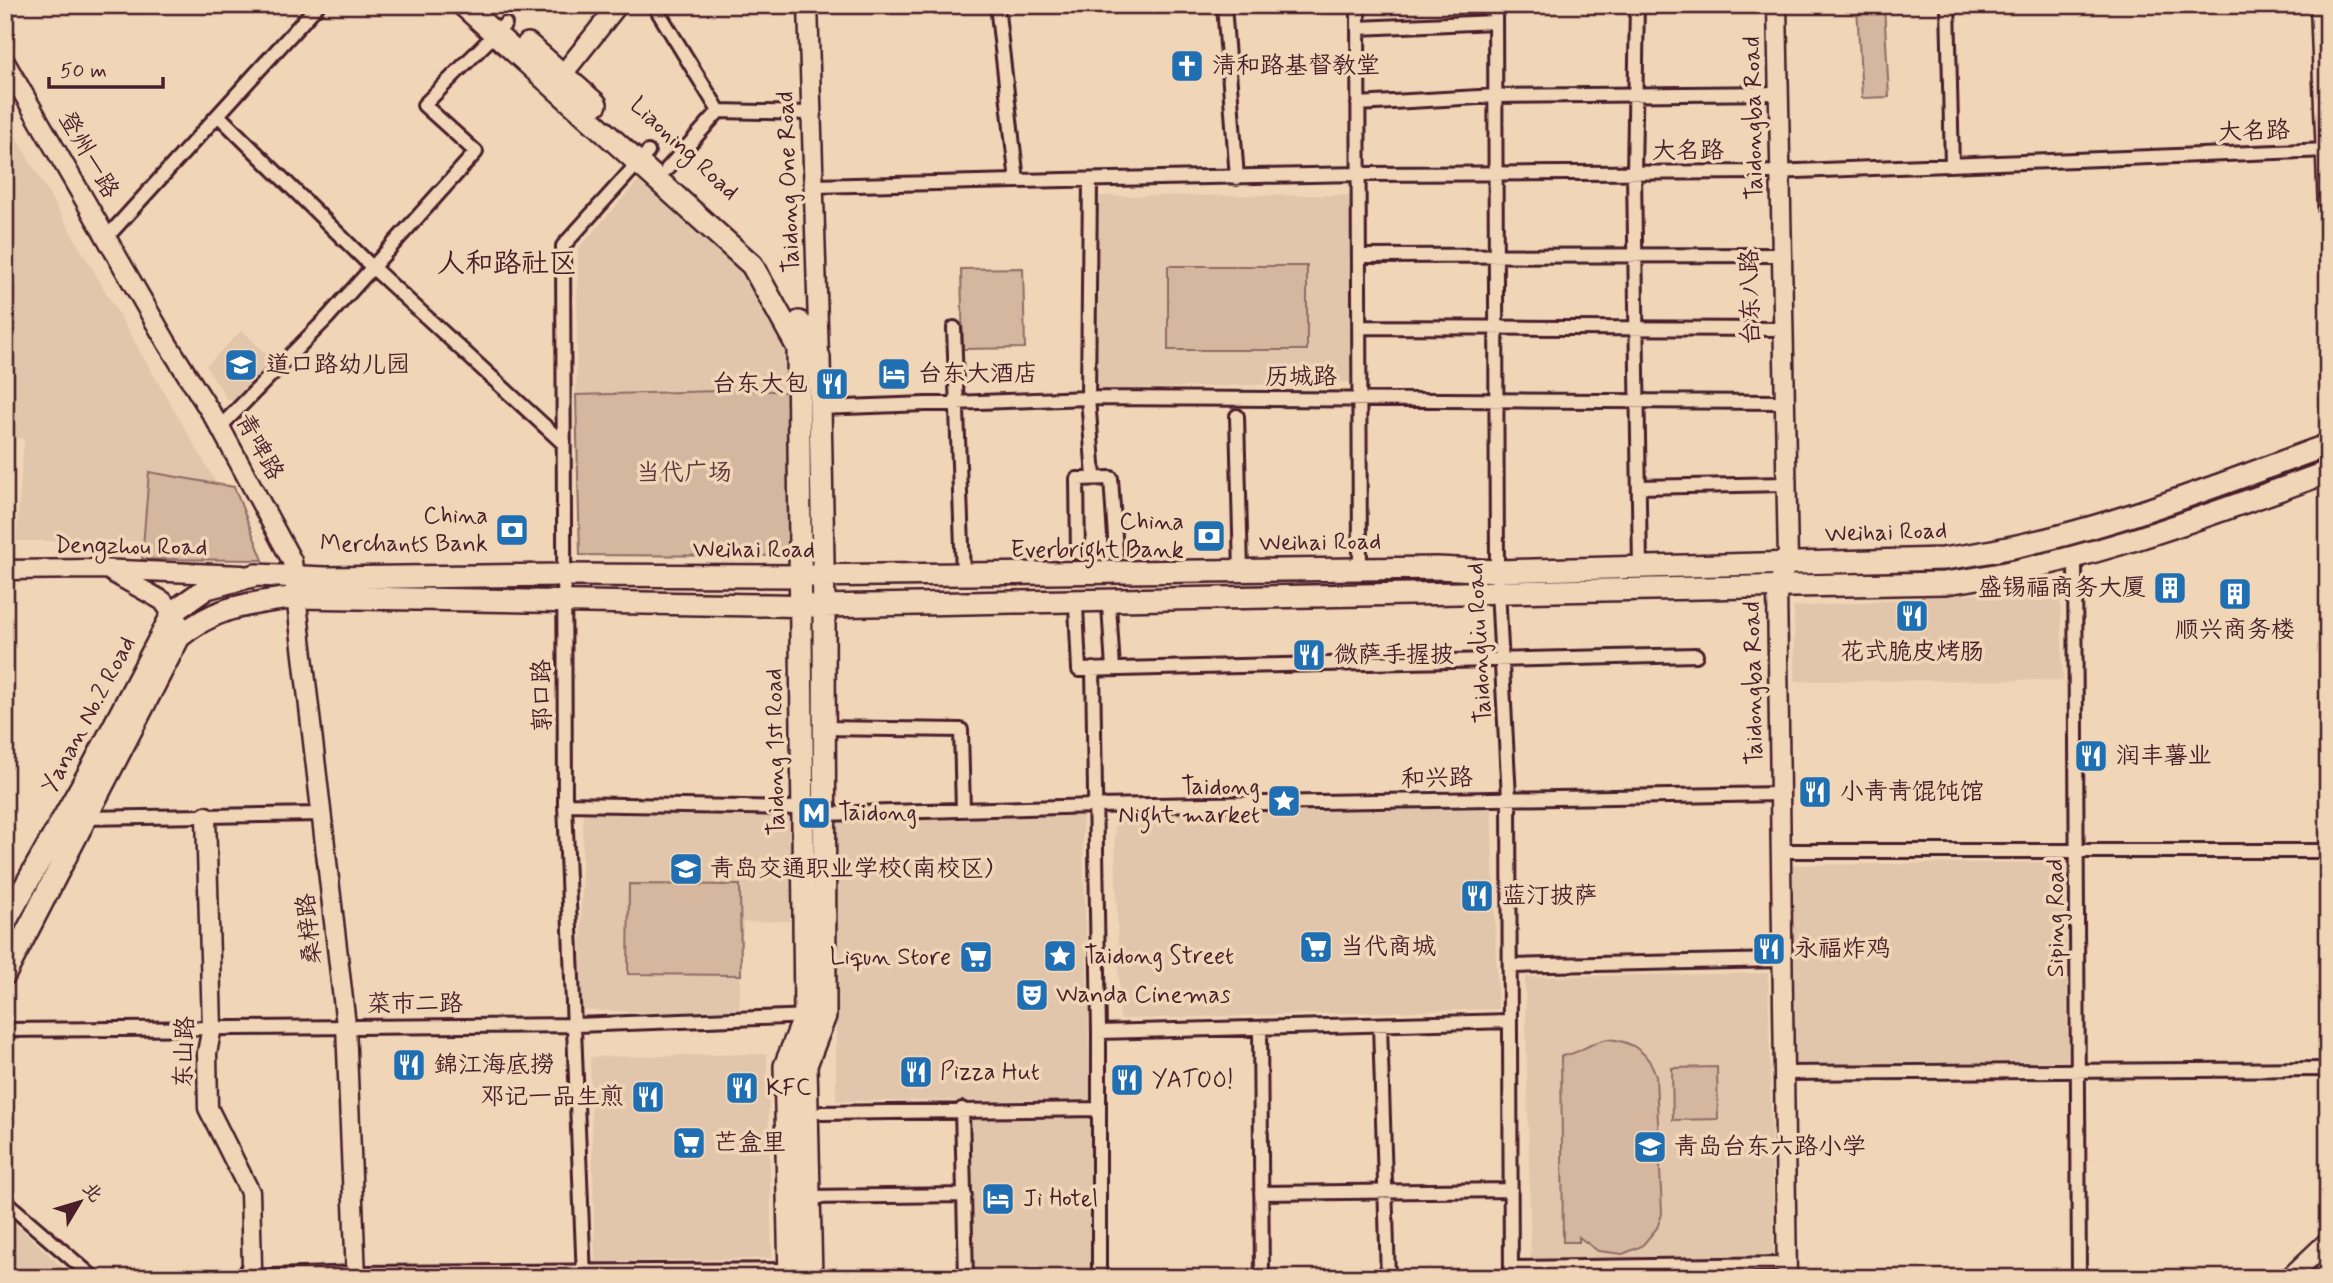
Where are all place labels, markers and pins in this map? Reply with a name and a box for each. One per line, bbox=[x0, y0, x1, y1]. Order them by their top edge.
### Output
church icon: 清和路基督教堂 bbox=[1168, 47, 1206, 85]
place label: 清和路基督教堂 bbox=[1212, 51, 1380, 82]
school or university icon: 道口路幼儿园 bbox=[222, 346, 260, 384]
place label: 道口路幼儿园 bbox=[266, 350, 410, 381]
hotel icon: 台东大酒店 bbox=[875, 355, 913, 393]
place label: 台东大酒店 bbox=[918, 359, 1038, 390]
restaurant icon: 台东大包 bbox=[813, 365, 851, 403]
place label: 台东大包 bbox=[712, 369, 808, 400]
place label: China Merchants Bank bbox=[320, 501, 488, 560]
place label: China Everbright Bank bbox=[1010, 507, 1184, 569]
bank icon: China Merchants Bank bbox=[493, 511, 531, 549]
bank icon: China Everbright Bank bbox=[1190, 517, 1228, 555]
building icon: 盛锡福商务大厦 bbox=[2151, 569, 2189, 607]
place label: 盛锡福商务大厦 bbox=[1978, 573, 2146, 604]
building icon: 顺兴商务楼 bbox=[2216, 575, 2254, 613]
restaurant icon: 花式脆皮烤肠 bbox=[1893, 597, 1931, 635]
place label: 顺兴商务楼 bbox=[2175, 615, 2295, 646]
restaurant icon: 微萨手握披 bbox=[1290, 636, 1328, 674]
place label: 花式脆皮烤肠 bbox=[1840, 637, 1984, 668]
place label: 微萨手握披 bbox=[1334, 640, 1454, 671]
restaurant icon: 润丰薯业 bbox=[2072, 737, 2110, 775]
place label: 润丰薯业 bbox=[2116, 741, 2212, 772]
place label: Taidong Night market bbox=[1118, 772, 1260, 834]
restaurant icon: 小青青馄饨馆 bbox=[1796, 773, 1834, 811]
place label: 小青青馄饨馆 bbox=[1840, 777, 1984, 808]
place icon: Taidong Night market bbox=[1265, 782, 1303, 820]
metro station icon: Taidong bbox=[795, 794, 833, 832]
place label: Taidong bbox=[838, 798, 917, 829]
school or university icon: 青岛交通职业学校(南校区) bbox=[667, 850, 705, 888]
place label: 青岛交通职业学校(南校区) bbox=[710, 854, 993, 885]
restaurant icon: 蓝汀披萨 bbox=[1458, 877, 1496, 915]
place label: 蓝汀披萨 bbox=[1502, 881, 1598, 912]
supermarket icon: 当代商城 bbox=[1297, 928, 1335, 966]
restaurant icon: 永福炸鸡 bbox=[1750, 930, 1788, 968]
place label: 当代商城 bbox=[1340, 932, 1436, 963]
place label: 永福炸鸡 bbox=[1794, 934, 1890, 965]
place icon: Taidong Street bbox=[1041, 937, 1079, 975]
supermarket icon: Liqun Store bbox=[957, 938, 995, 976]
place label: Taidong Street bbox=[1084, 941, 1234, 972]
place label: Liqun Store bbox=[830, 942, 951, 973]
theatre icon: Wanda Cinemas bbox=[1013, 976, 1051, 1014]
place label: Wanda Cinemas bbox=[1056, 980, 1231, 1011]
restaurant icon: 錦江海底撈 bbox=[390, 1046, 428, 1084]
place label: 錦江海底撈 bbox=[434, 1050, 554, 1081]
restaurant icon: Pizza Hut bbox=[897, 1053, 935, 1091]
place label: Pizza Hut bbox=[940, 1057, 1040, 1088]
restaurant icon: YATOO! bbox=[1108, 1061, 1146, 1099]
place label: YATOO! bbox=[1152, 1065, 1234, 1096]
restaurant icon: KFC bbox=[723, 1069, 761, 1107]
place label: KFC bbox=[766, 1073, 811, 1104]
restaurant icon: 邓记一品生煎 bbox=[629, 1078, 667, 1116]
place label: 邓记一品生煎 bbox=[480, 1082, 624, 1113]
supermarket icon: 芒盒里 bbox=[670, 1124, 708, 1162]
place label: 芒盒里 bbox=[714, 1128, 786, 1159]
school or university icon: 青岛台东六路小学 bbox=[1631, 1128, 1669, 1166]
place label: 青岛台东六路小学 bbox=[1674, 1132, 1866, 1163]
hotel icon: Ji Hotel bbox=[979, 1180, 1017, 1218]
place label: Ji Hotel bbox=[1023, 1184, 1098, 1215]

